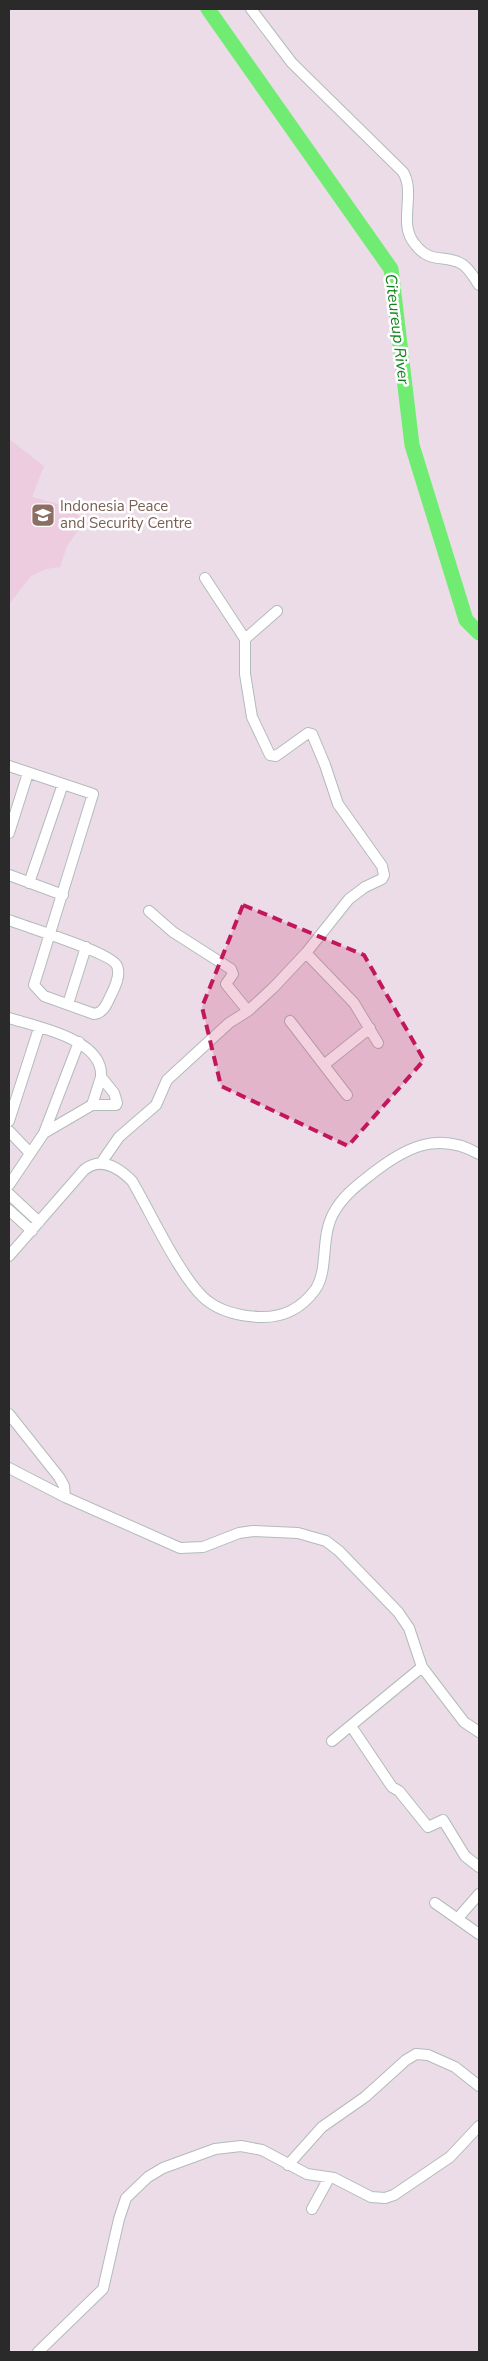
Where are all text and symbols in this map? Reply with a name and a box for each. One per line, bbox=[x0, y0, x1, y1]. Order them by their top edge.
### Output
water label: Citeureup River bbox=[379, 273, 415, 387]
place label: Indonesia Peace and Security Centre bbox=[60, 496, 192, 533]
school or university icon: Indonesia Peace and Security Centre bbox=[30, 502, 56, 528]

